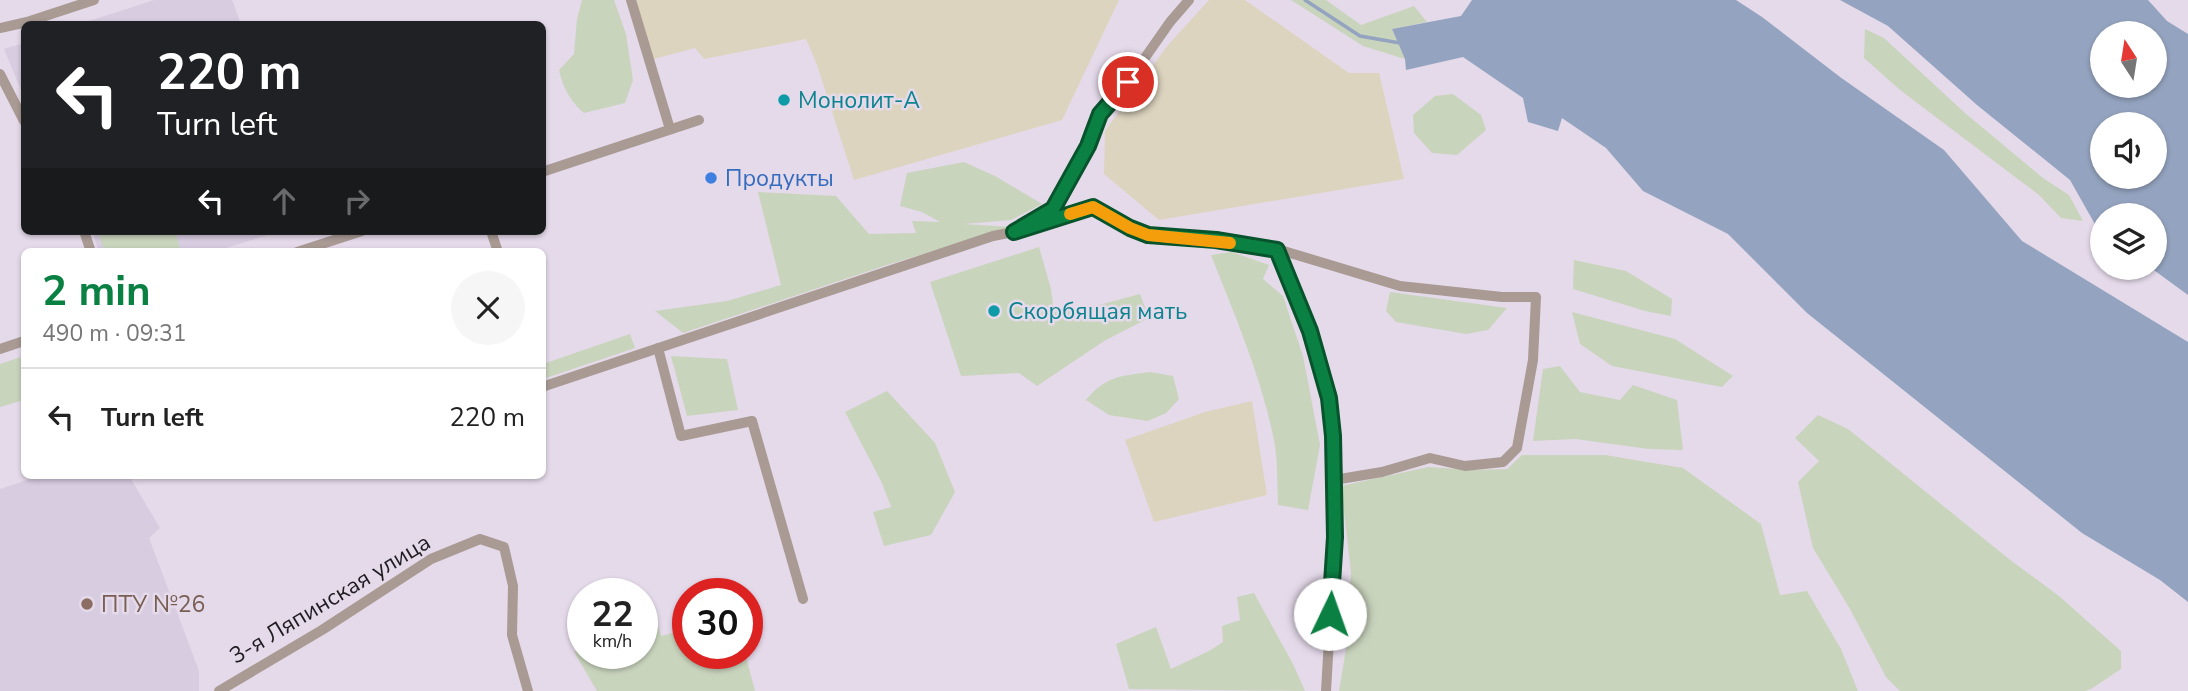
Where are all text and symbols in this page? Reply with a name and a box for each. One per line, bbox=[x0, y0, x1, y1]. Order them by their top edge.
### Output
north arrow bbox=[2090, 21, 2166, 98]
map controls bbox=[2090, 21, 2167, 280]
text: 220 m bbox=[157, 39, 301, 106]
icon: left bbox=[42, 49, 133, 140]
pin bbox=[1098, 52, 1158, 112]
icon: arrive bbox=[1109, 63, 1147, 101]
place label: Монолит-А bbox=[798, 85, 920, 116]
marker: Монолит-А bbox=[776, 92, 792, 108]
text: Turn left bbox=[157, 103, 277, 146]
button: sound bbox=[2090, 112, 2167, 189]
place label: Продукты bbox=[725, 163, 834, 194]
marker: Продукты bbox=[703, 170, 719, 186]
icon: left bbox=[192, 182, 230, 220]
icon: ahead bbox=[265, 182, 303, 220]
icon: right bbox=[338, 182, 376, 220]
button: layers bbox=[2090, 203, 2167, 280]
text: 2 min bbox=[42, 263, 151, 320]
button: close bbox=[451, 271, 525, 345]
place label: Скорбящая мать bbox=[1008, 296, 1187, 327]
marker: Скорбящая мать bbox=[986, 303, 1002, 319]
text: 490 m · 09:31 bbox=[42, 318, 187, 349]
icon: left bbox=[42, 398, 80, 436]
text: Turn left bbox=[101, 400, 204, 435]
text: 220 m bbox=[449, 400, 525, 435]
street label: 3-я Ляпинская улица bbox=[224, 527, 436, 671]
position arrow bbox=[1293, 577, 1367, 651]
speed limit sign: 30 bbox=[672, 578, 763, 669]
place label: ПТУ №26 bbox=[101, 589, 205, 620]
text: 22 bbox=[591, 591, 634, 638]
marker: ПТУ №26 bbox=[79, 596, 95, 612]
text: km/h bbox=[593, 629, 632, 653]

